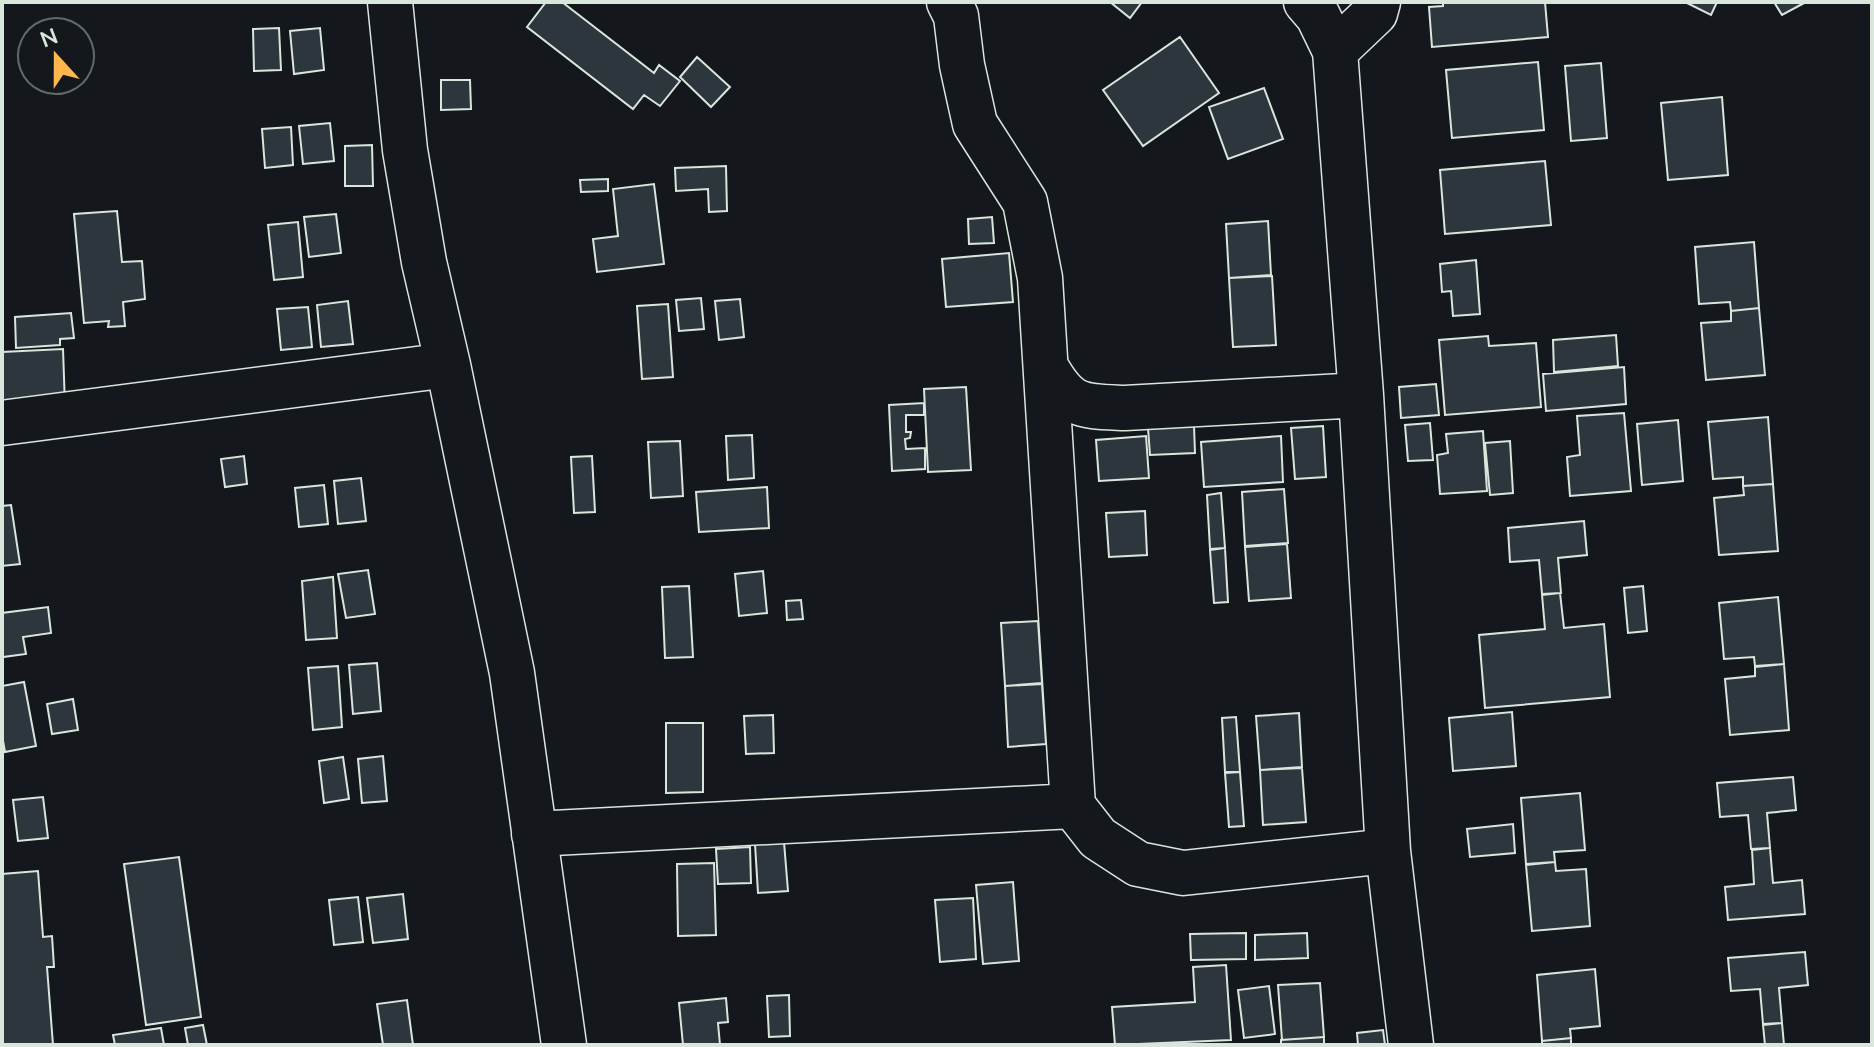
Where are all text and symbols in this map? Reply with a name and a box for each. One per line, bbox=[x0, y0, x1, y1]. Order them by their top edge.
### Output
north arrow bbox=[16, 16, 96, 96]
text: N bbox=[36, 21, 62, 55]

